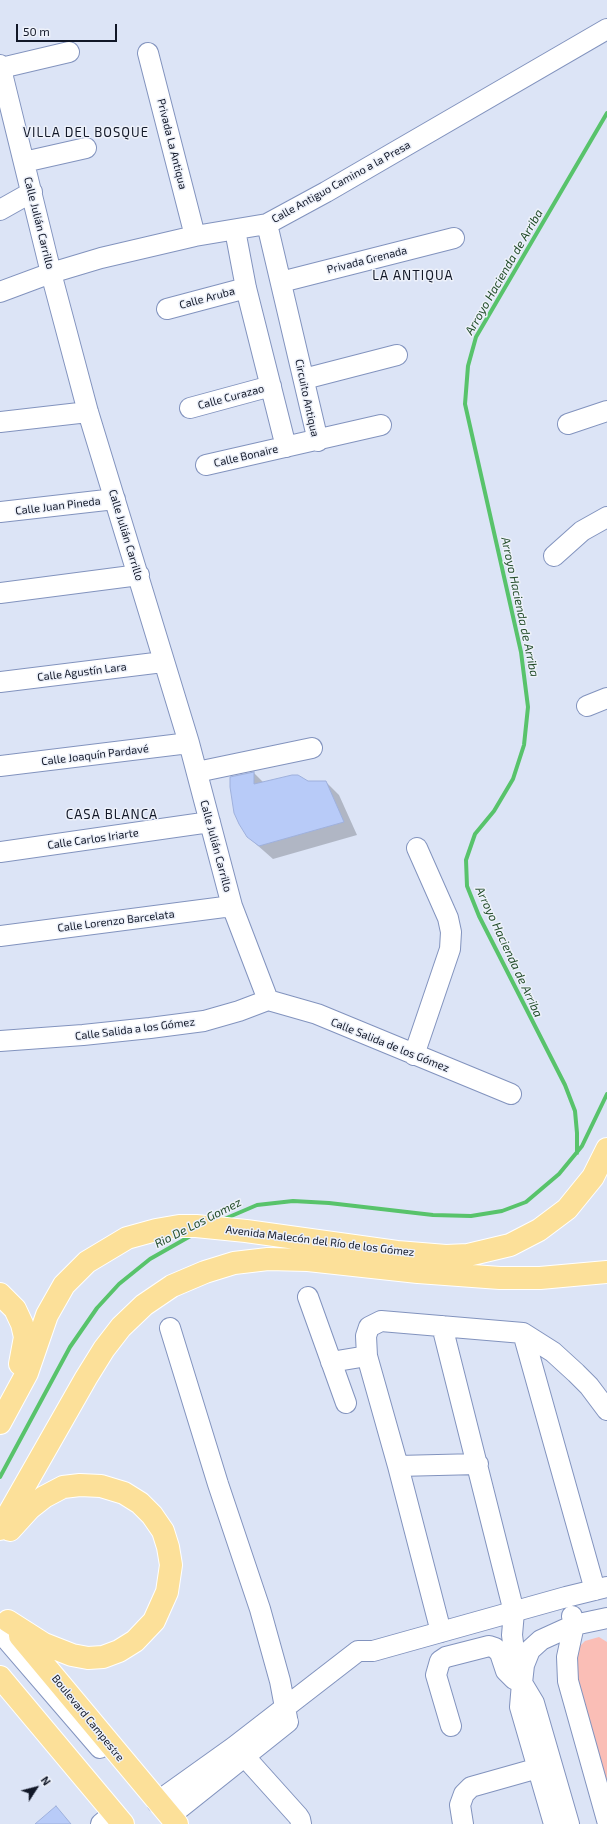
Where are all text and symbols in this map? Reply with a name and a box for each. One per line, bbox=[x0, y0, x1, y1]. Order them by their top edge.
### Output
scale bar bbox=[18, 16, 119, 42]
text: 50 m bbox=[23, 24, 50, 38]
street label: Privada La Antiqua bbox=[154, 97, 190, 191]
district label: VILLA DEL BOSQUE bbox=[23, 125, 149, 141]
street label: Calle Antiguo Camino a la Presa bbox=[269, 138, 413, 226]
street label: Calle Julián Carrillo bbox=[21, 175, 57, 271]
water label: Arroyo Hacienda de Arriba bbox=[462, 207, 546, 337]
street label: Privada Grenada bbox=[326, 244, 408, 276]
district label: LA ANTIQUA bbox=[372, 268, 454, 284]
street label: Calle Aruba bbox=[178, 284, 236, 312]
street label: Circuito Antiqua bbox=[292, 358, 322, 438]
street label: Calle Curazao bbox=[196, 382, 266, 412]
street label: Calle Bonaire bbox=[213, 442, 279, 470]
street label: Calle Julián Carrillo bbox=[106, 488, 146, 582]
street label: Calle Juan Pineda bbox=[15, 494, 101, 518]
water label: Arroyo Hacienda de Arriba bbox=[498, 536, 542, 678]
street label: Calle Agustín Lara bbox=[37, 660, 127, 684]
street label: Calle Joaquín Pardavé bbox=[41, 742, 149, 768]
street label: Calle Julián Carrillo bbox=[197, 799, 235, 893]
district label: CASA BLANCA bbox=[66, 807, 158, 823]
street label: Calle Carlos Iriarte bbox=[47, 826, 139, 852]
water label: Arroyo Hacienda de Arriba bbox=[472, 884, 546, 1020]
street label: Calle Lorenzo Barcelata bbox=[57, 907, 175, 935]
street label: Calle Salida a los Gómez bbox=[74, 1015, 196, 1043]
street label: Calle Salida de los Gómez bbox=[329, 1015, 451, 1075]
water label: Rio De Los Gomez bbox=[152, 1195, 244, 1251]
street label: Avenida Malecón del Río de los Gómez bbox=[225, 1223, 415, 1259]
street label: Boulevard Campestre bbox=[49, 1672, 127, 1764]
north arrow bbox=[16, 1768, 56, 1808]
text: N bbox=[39, 1774, 54, 1788]

